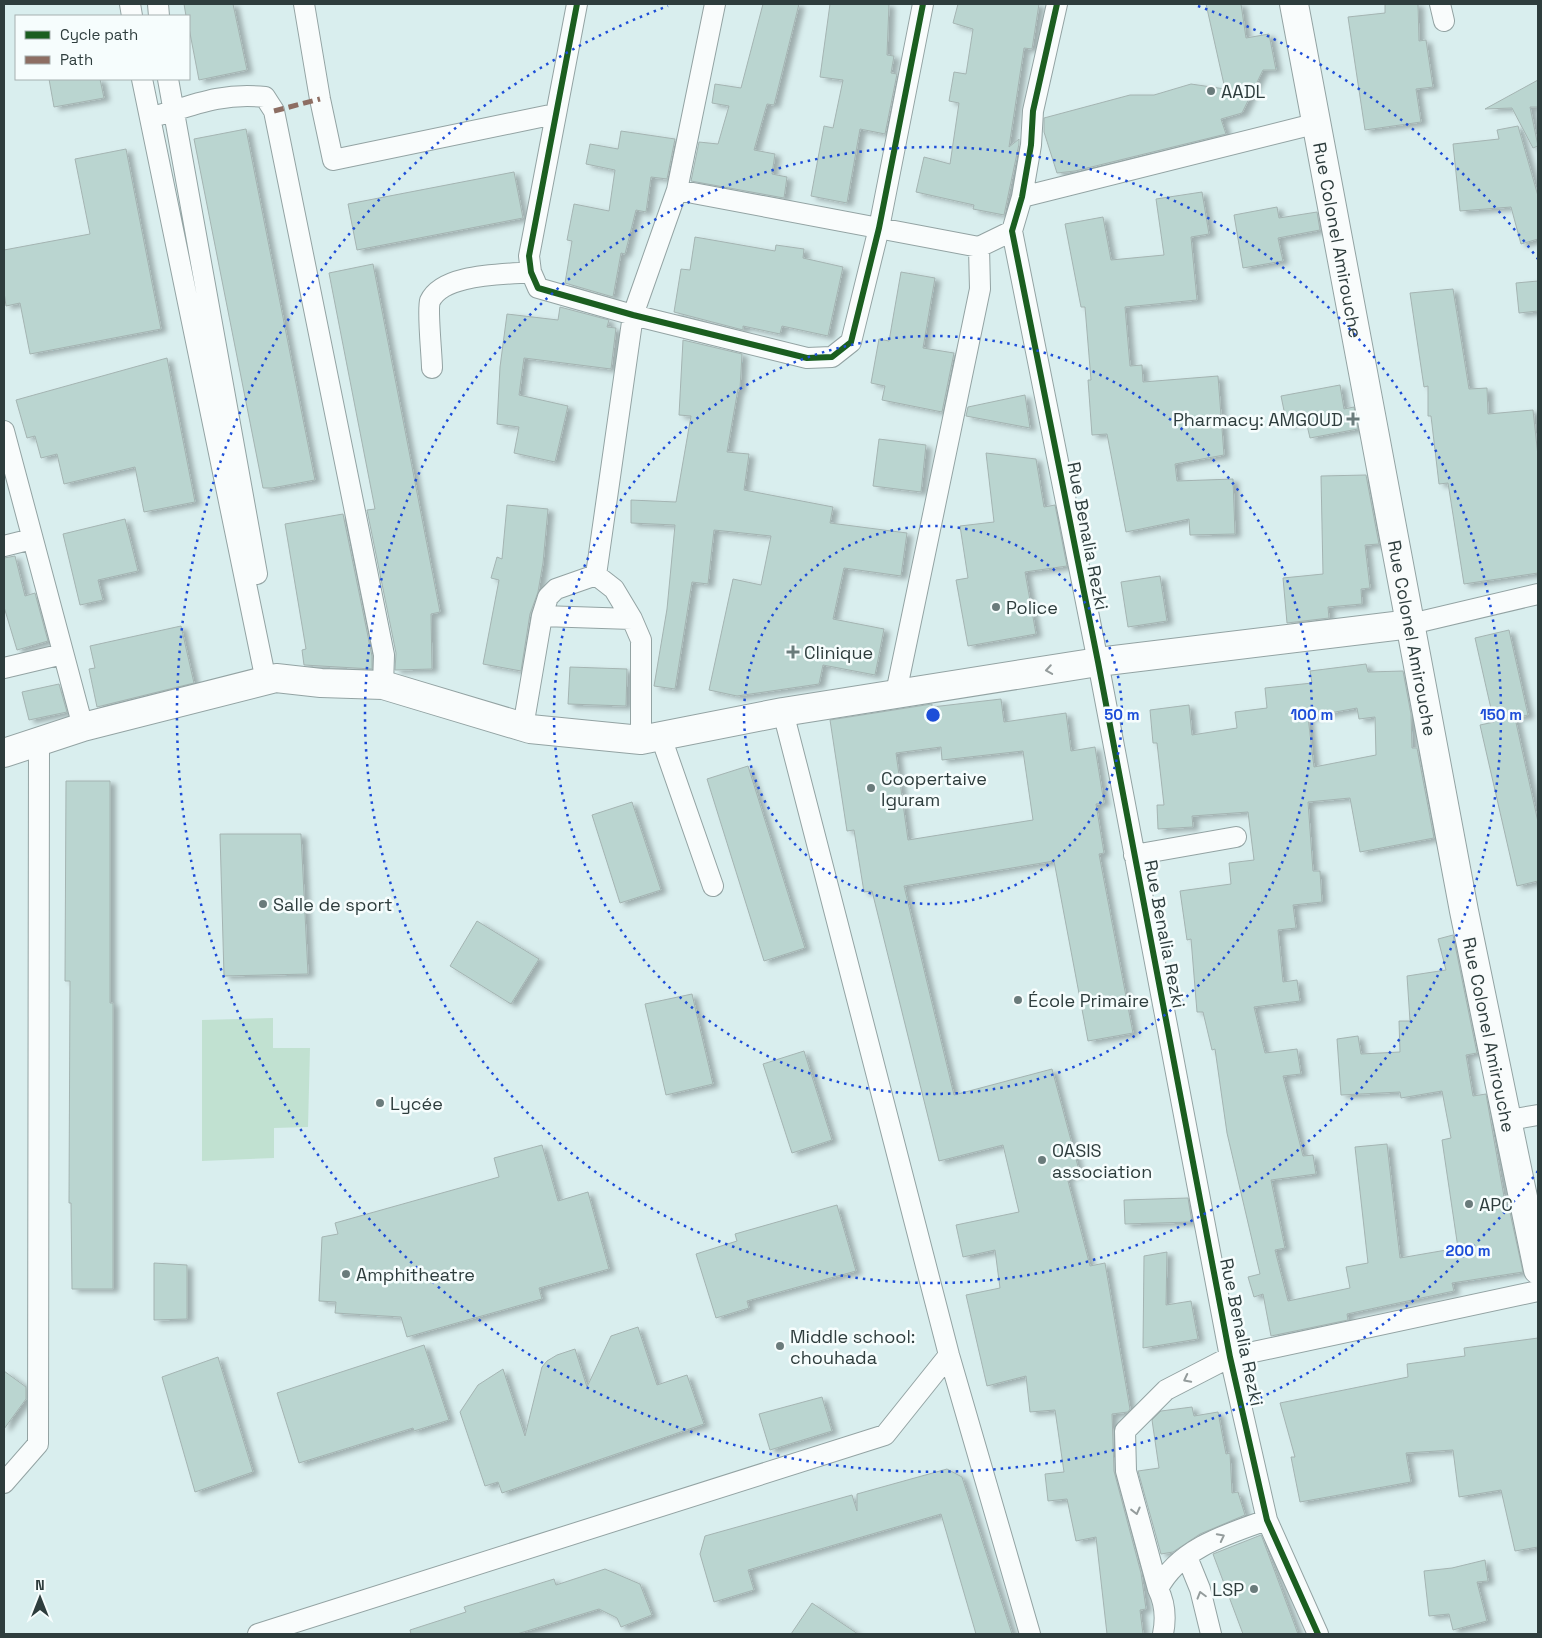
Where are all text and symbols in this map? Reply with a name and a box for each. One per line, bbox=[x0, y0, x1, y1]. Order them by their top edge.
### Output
legend bbox=[15, 15, 190, 80]
text: Cycle path bbox=[60, 25, 138, 44]
text: Path bbox=[60, 50, 93, 69]
place label: AADL bbox=[1221, 80, 1266, 103]
marker: AADL bbox=[1205, 85, 1217, 97]
street label: Rue Colonel Amirouche bbox=[1309, 140, 1368, 340]
place label: Pharmacy: AMGOUD bbox=[1173, 408, 1343, 431]
marker: Pharmacy: AMGOUD bbox=[1347, 413, 1359, 425]
street label: Rue Benalia Rezki bbox=[1062, 460, 1114, 612]
street label: Rue Colonel Amirouche bbox=[1383, 538, 1442, 738]
place label: Police bbox=[1006, 596, 1058, 619]
marker: Police bbox=[990, 601, 1002, 613]
place label: Clinique bbox=[804, 641, 873, 664]
marker: Clinique bbox=[786, 645, 800, 659]
one-way arrow bbox=[1045, 664, 1054, 674]
text: 50 m bbox=[1104, 705, 1140, 724]
text: 100 m bbox=[1291, 705, 1333, 724]
text: 150 m bbox=[1480, 705, 1522, 724]
centre of rings bbox=[924, 706, 942, 724]
place label: Coopertaive Iguram bbox=[881, 767, 987, 811]
marker: Coopertaive Iguram bbox=[865, 782, 877, 794]
street label: Rue Benalia Rezki bbox=[1139, 858, 1191, 1010]
place label: Salle de sport bbox=[273, 893, 393, 916]
marker: Salle de sport bbox=[257, 898, 269, 910]
street label: Rue Colonel Amirouche bbox=[1458, 935, 1521, 1134]
place label: École Primaire bbox=[1028, 989, 1149, 1012]
marker: École Primaire bbox=[1012, 994, 1024, 1006]
place label: Lycée bbox=[390, 1092, 443, 1115]
marker: Lycée bbox=[374, 1097, 386, 1109]
place label: OASIS association bbox=[1052, 1139, 1152, 1183]
marker: OASIS association bbox=[1036, 1154, 1048, 1166]
place label: APC bbox=[1479, 1193, 1513, 1216]
marker: APC bbox=[1463, 1198, 1475, 1210]
text: 200 m bbox=[1446, 1241, 1490, 1260]
street label: Rue Benalia Rezki bbox=[1215, 1256, 1269, 1408]
place label: Amphitheatre bbox=[356, 1263, 475, 1286]
marker: Amphitheatre bbox=[340, 1268, 352, 1280]
place label: Middle school: chouhada bbox=[790, 1325, 915, 1369]
marker: Middle school: chouhada bbox=[774, 1340, 786, 1352]
one-way arrow bbox=[1183, 1373, 1192, 1383]
one-way arrow bbox=[1130, 1507, 1140, 1515]
one-way arrow bbox=[1216, 1533, 1225, 1543]
north arrow bbox=[15, 1573, 65, 1623]
text: N bbox=[35, 1576, 45, 1594]
place label: LSP bbox=[1212, 1578, 1244, 1601]
marker: LSP bbox=[1248, 1583, 1260, 1595]
one-way arrow bbox=[1197, 1591, 1207, 1599]

